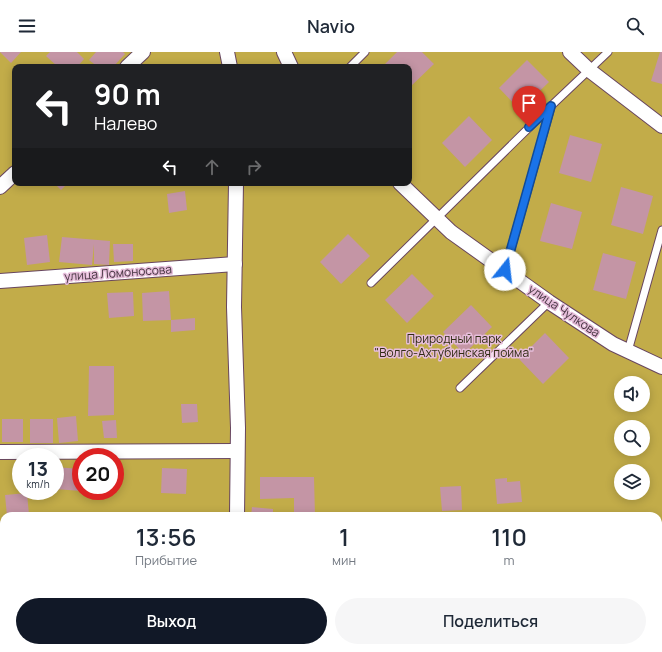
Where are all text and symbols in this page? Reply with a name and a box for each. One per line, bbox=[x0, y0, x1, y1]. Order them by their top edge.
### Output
text: Navio bbox=[307, 14, 355, 38]
icon: menu bbox=[16, 15, 38, 37]
icon: search bbox=[624, 15, 646, 37]
text: 90 m bbox=[94, 75, 161, 113]
icon: left bbox=[28, 80, 80, 132]
pin bbox=[512, 86, 546, 127]
icon: arrive bbox=[518, 92, 540, 114]
text: Налево bbox=[94, 111, 158, 135]
icon: left bbox=[159, 156, 181, 178]
icon: ahead bbox=[201, 156, 223, 178]
icon: right bbox=[243, 156, 265, 178]
position arrow bbox=[484, 249, 526, 291]
street label: улица Ломоносова bbox=[63, 260, 172, 285]
street label: улица Чулкова bbox=[525, 280, 603, 341]
park label: Природный парк "Волго-Ахтубинская пойма" bbox=[374, 330, 534, 361]
map controls bbox=[614, 376, 650, 500]
button: sound bbox=[614, 376, 650, 412]
button: search bbox=[614, 420, 650, 456]
speed limit sign: 20 bbox=[72, 448, 124, 500]
text: 13 bbox=[28, 455, 48, 482]
button: layers bbox=[614, 464, 650, 500]
text: km/h bbox=[26, 477, 50, 491]
text: 13:56 bbox=[136, 520, 196, 553]
text: 1 bbox=[339, 520, 349, 553]
text: 110 bbox=[491, 520, 527, 553]
text: Прибытие bbox=[135, 551, 197, 569]
text: мин bbox=[332, 551, 356, 569]
text: m bbox=[504, 551, 515, 569]
button: Выход bbox=[16, 598, 327, 644]
button: Поделиться bbox=[335, 598, 646, 644]

